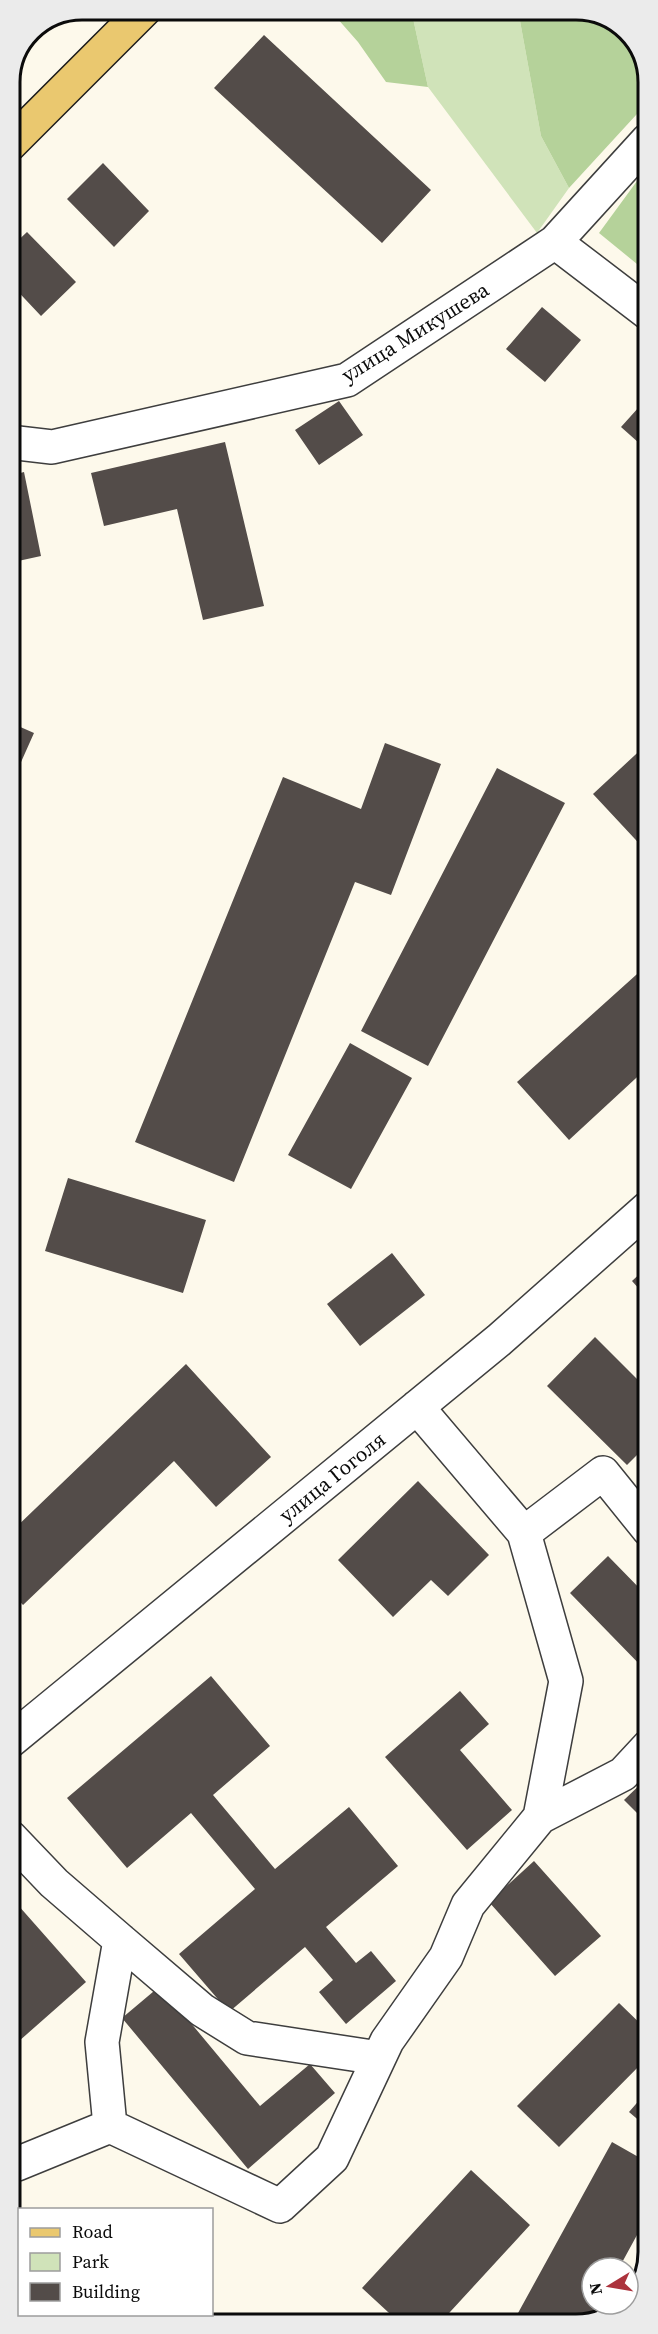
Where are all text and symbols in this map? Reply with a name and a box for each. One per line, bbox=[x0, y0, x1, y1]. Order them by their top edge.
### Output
street label: улица Микушева bbox=[336, 275, 495, 389]
street label: улица Гоголя bbox=[273, 1425, 391, 1529]
legend bbox=[18, 2208, 213, 2316]
text: Road bbox=[72, 2219, 113, 2244]
text: Park bbox=[72, 2249, 109, 2274]
north arrow bbox=[580, 2256, 640, 2316]
text: Building bbox=[72, 2279, 140, 2304]
text: N bbox=[583, 2281, 607, 2297]

